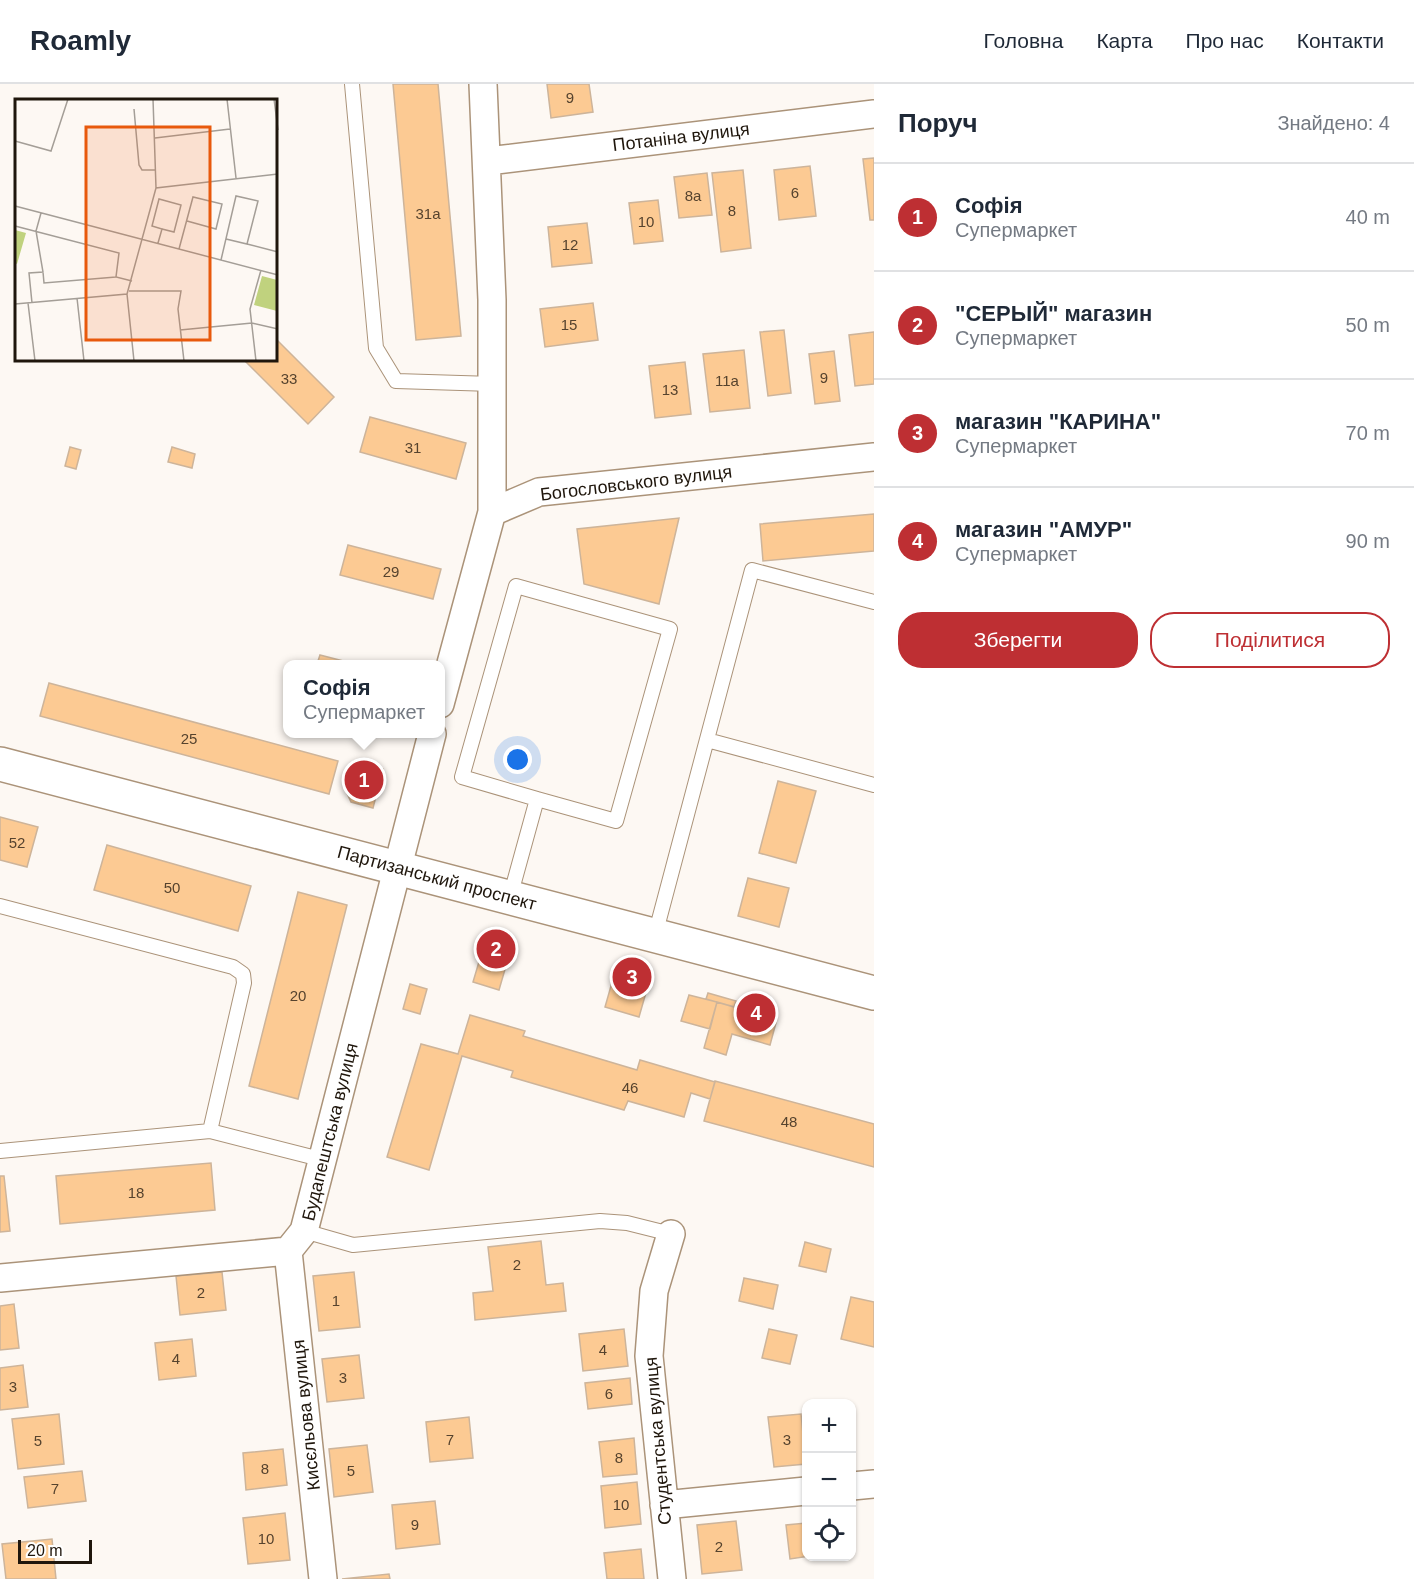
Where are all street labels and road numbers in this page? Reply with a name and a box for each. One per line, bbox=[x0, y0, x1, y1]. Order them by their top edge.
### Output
street label: Потаніна вулиця bbox=[611, 119, 751, 155]
street label: Богословського вулиця bbox=[539, 461, 733, 505]
street label: Партизанський проспект bbox=[335, 842, 539, 914]
street label: Будапештська вулиця bbox=[298, 1041, 362, 1223]
street label: Кисєльова вулиця bbox=[288, 1339, 324, 1491]
street label: Студентська вулиця bbox=[641, 1356, 675, 1526]

